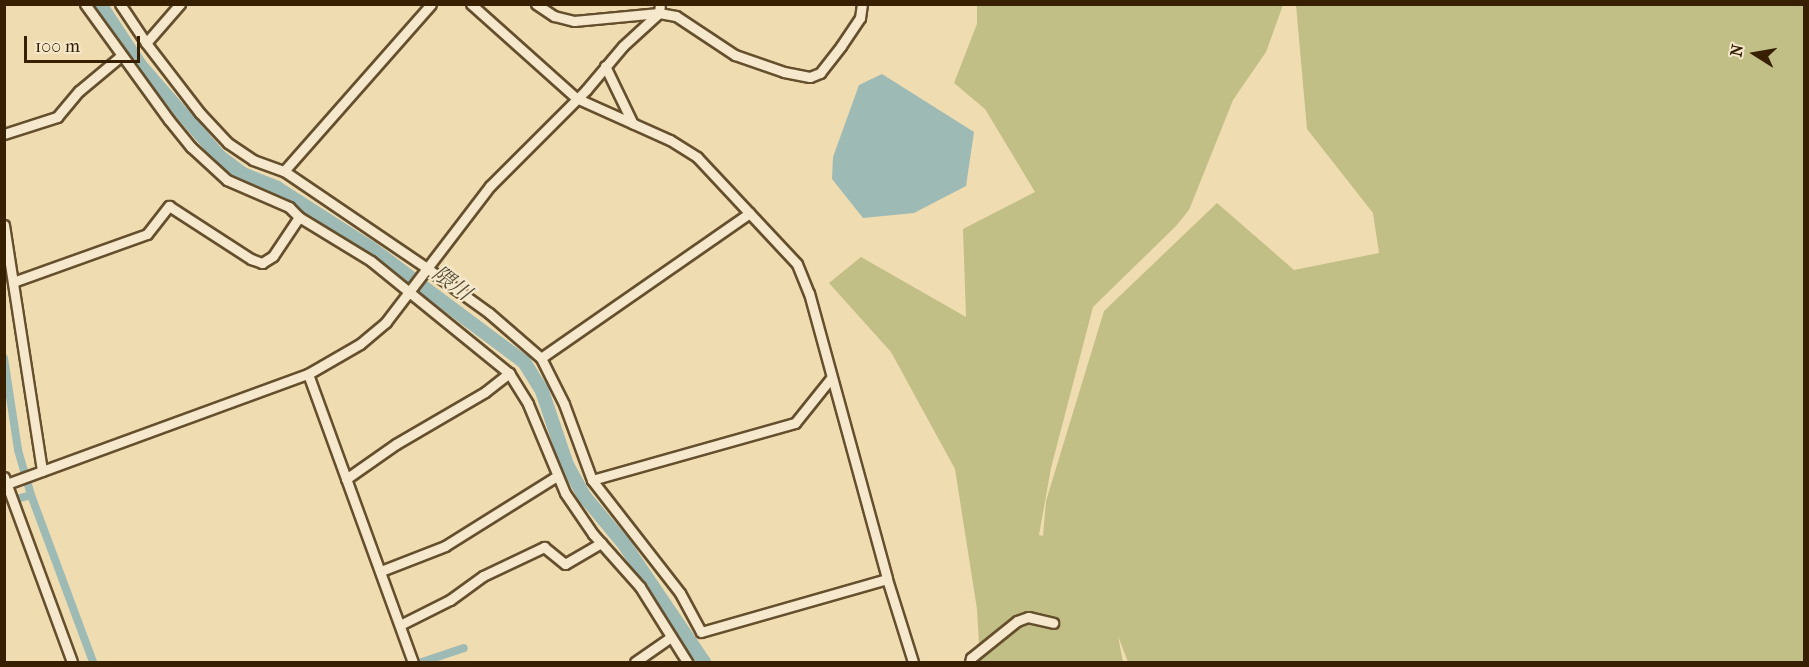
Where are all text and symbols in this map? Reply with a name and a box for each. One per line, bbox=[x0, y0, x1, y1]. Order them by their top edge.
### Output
scale bar bbox=[27, 24, 142, 62]
north arrow bbox=[1725, 24, 1785, 84]
text: 100 m bbox=[35, 36, 80, 57]
text: N bbox=[1726, 43, 1747, 58]
water label: 隈川 bbox=[428, 260, 476, 306]

